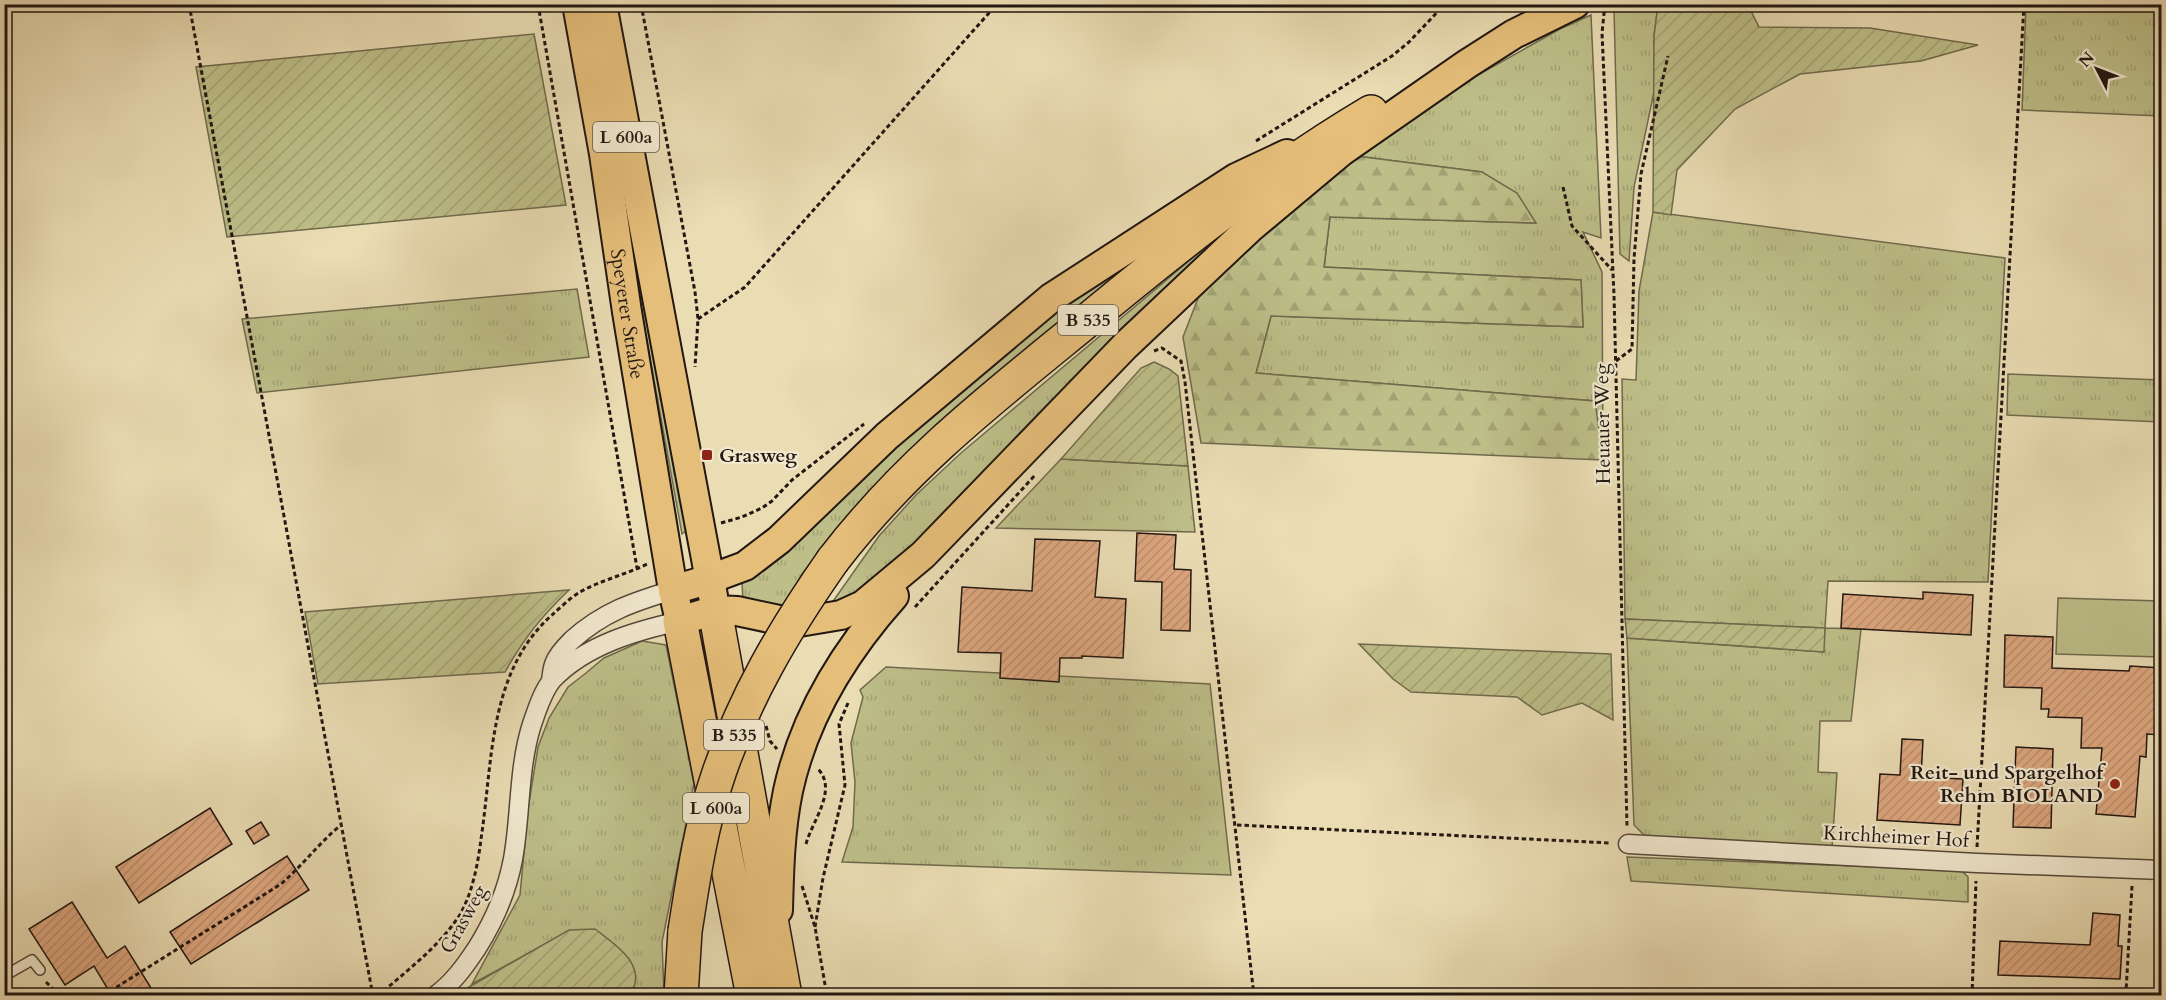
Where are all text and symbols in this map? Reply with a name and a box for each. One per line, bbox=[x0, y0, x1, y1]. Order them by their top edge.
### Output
north arrow bbox=[2067, 39, 2127, 99]
text: N bbox=[2074, 47, 2099, 72]
road number: L 600a bbox=[593, 122, 659, 152]
street label: Speyerer Straße bbox=[604, 247, 651, 381]
road number: B 535 bbox=[1058, 305, 1118, 335]
street label: Heuauer Weg bbox=[1588, 363, 1617, 484]
place label: Grasweg bbox=[719, 442, 797, 469]
marker: Grasweg bbox=[700, 448, 714, 462]
road number: B 535 bbox=[704, 720, 764, 750]
place label: Reit- und Spargelhof Rehm BIOLAND bbox=[1910, 759, 2106, 809]
marker: Reit- und Spargelhof Rehm BIOLAND bbox=[2108, 777, 2122, 791]
road number: L 600a bbox=[683, 793, 749, 823]
street label: Kirchheimer Hof bbox=[1822, 819, 1972, 854]
street label: Grasweg bbox=[433, 879, 494, 958]

